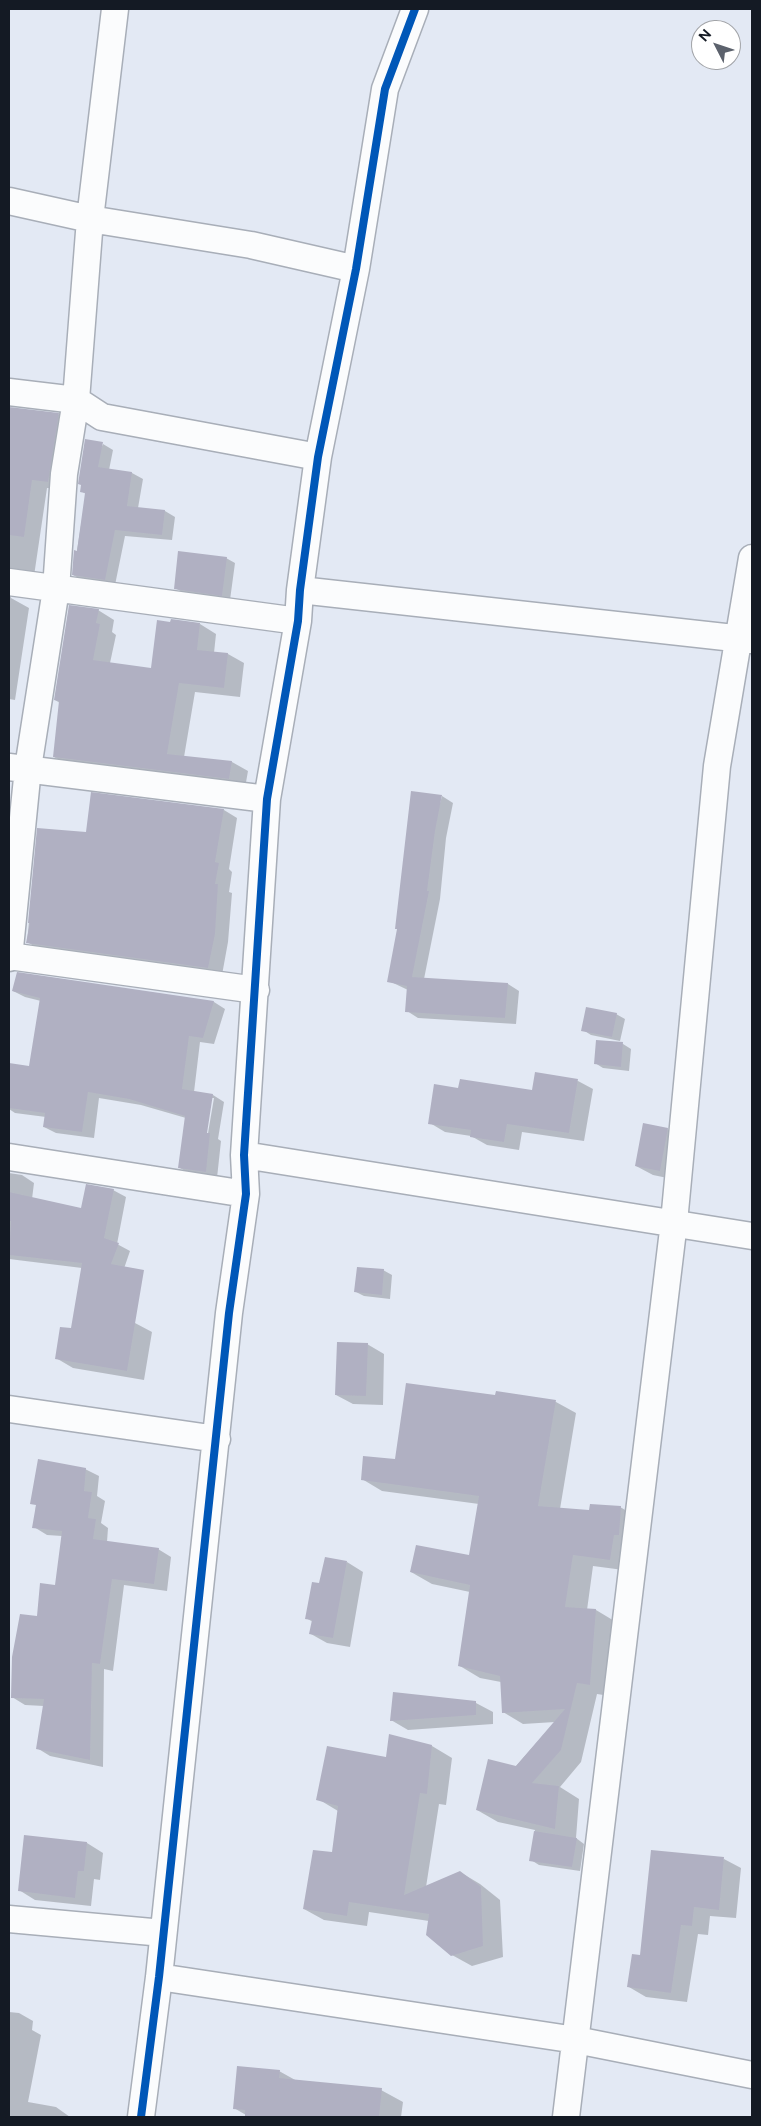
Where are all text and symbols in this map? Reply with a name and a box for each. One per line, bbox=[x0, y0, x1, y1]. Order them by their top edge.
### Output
north arrow bbox=[691, 20, 741, 70]
text: N bbox=[695, 26, 715, 45]

